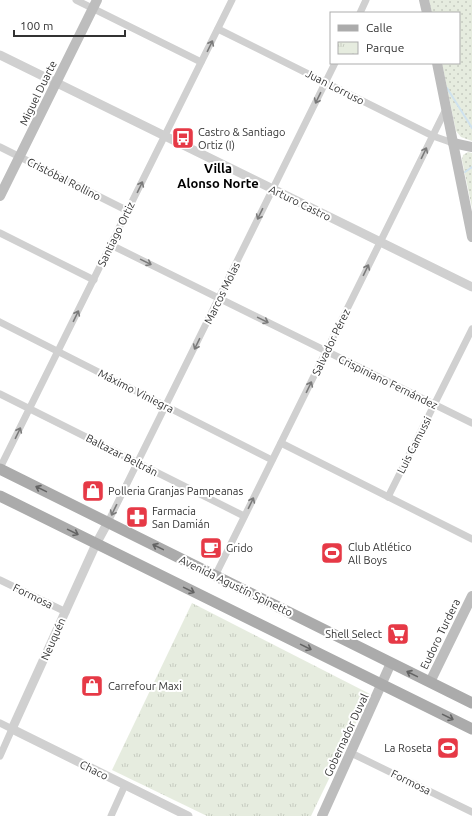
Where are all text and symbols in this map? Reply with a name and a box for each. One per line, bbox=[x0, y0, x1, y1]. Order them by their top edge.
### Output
scale bar bbox=[14, 12, 125, 38]
legend bbox=[330, 12, 460, 64]
text: 100 m bbox=[20, 19, 53, 32]
text: Calle bbox=[366, 21, 392, 34]
one-way arrow bbox=[206, 40, 214, 52]
text: Parque bbox=[366, 41, 404, 54]
street label: Miguel Duarte bbox=[17, 59, 59, 127]
street label: Juan Lorruso bbox=[304, 67, 366, 107]
one-way arrow bbox=[314, 92, 321, 104]
bus stop icon: Castro & Santiago Ortiz (I) bbox=[170, 125, 196, 151]
place label: Castro & Santiago Ortiz (I) bbox=[198, 126, 285, 152]
one-way arrow bbox=[421, 148, 428, 160]
street label: Cristóbal Rollino bbox=[25, 155, 103, 203]
district label: Villa Alonso Norte bbox=[177, 161, 259, 190]
one-way arrow bbox=[136, 182, 144, 194]
street label: Arturo Castro bbox=[267, 183, 333, 223]
street label: Santiago Ortiz bbox=[95, 200, 137, 268]
one-way arrow bbox=[256, 208, 263, 220]
one-way arrow bbox=[140, 259, 152, 266]
street label: Marcos Molas bbox=[202, 260, 242, 326]
one-way arrow bbox=[363, 264, 370, 276]
street label: Salvador Pérez bbox=[310, 307, 352, 377]
one-way arrow bbox=[72, 311, 80, 323]
one-way arrow bbox=[256, 317, 268, 324]
one-way arrow bbox=[193, 337, 200, 349]
street label: Crispiniano Fernández bbox=[336, 353, 440, 411]
street label: Máximo Viniegra bbox=[96, 367, 176, 415]
one-way arrow bbox=[306, 381, 313, 393]
street label: Luis Camussi bbox=[395, 415, 433, 475]
one-way arrow bbox=[15, 427, 22, 439]
street label: Baltazar Beltrán bbox=[84, 432, 160, 478]
shop icon: Polleria Granjas Pampeanas bbox=[80, 478, 106, 504]
one-way arrow bbox=[36, 485, 48, 492]
place label: Polleria Granjas Pampeanas bbox=[108, 485, 243, 497]
one-way arrow bbox=[248, 497, 255, 509]
one-way arrow bbox=[110, 504, 117, 516]
pharmacy icon: Farmacia San Damián bbox=[124, 504, 150, 530]
place label: Farmacia San Damián bbox=[152, 505, 210, 530]
one-way arrow bbox=[66, 529, 78, 536]
cafe icon: Grido bbox=[198, 535, 224, 561]
sports icon: Club Atlético All Boys bbox=[319, 540, 345, 566]
place label: Club Atlético All Boys bbox=[348, 541, 412, 566]
place label: Grido bbox=[226, 542, 253, 554]
one-way arrow bbox=[152, 543, 164, 550]
street label: Avenida Agustín Spinetto bbox=[177, 553, 295, 619]
street label: Formosa bbox=[11, 581, 55, 611]
one-way arrow bbox=[183, 587, 195, 594]
street label: Eudoro Turdera bbox=[418, 597, 462, 671]
street label: Neuquén bbox=[38, 616, 68, 662]
supermarket icon: Shell Select bbox=[385, 621, 411, 647]
place label: Shell Select bbox=[325, 628, 383, 640]
one-way arrow bbox=[300, 644, 312, 651]
one-way arrow bbox=[406, 669, 418, 677]
shop icon: Carrefour Maxi bbox=[79, 673, 105, 699]
place label: Carrefour Maxi bbox=[108, 680, 182, 692]
street label: Gobernador Duval bbox=[322, 692, 370, 778]
one-way arrow bbox=[441, 714, 453, 721]
sports icon: La Roseta bbox=[435, 735, 461, 761]
place label: La Roseta bbox=[384, 742, 432, 754]
street label: Chaco bbox=[78, 758, 110, 782]
street label: Formosa bbox=[389, 767, 433, 797]

